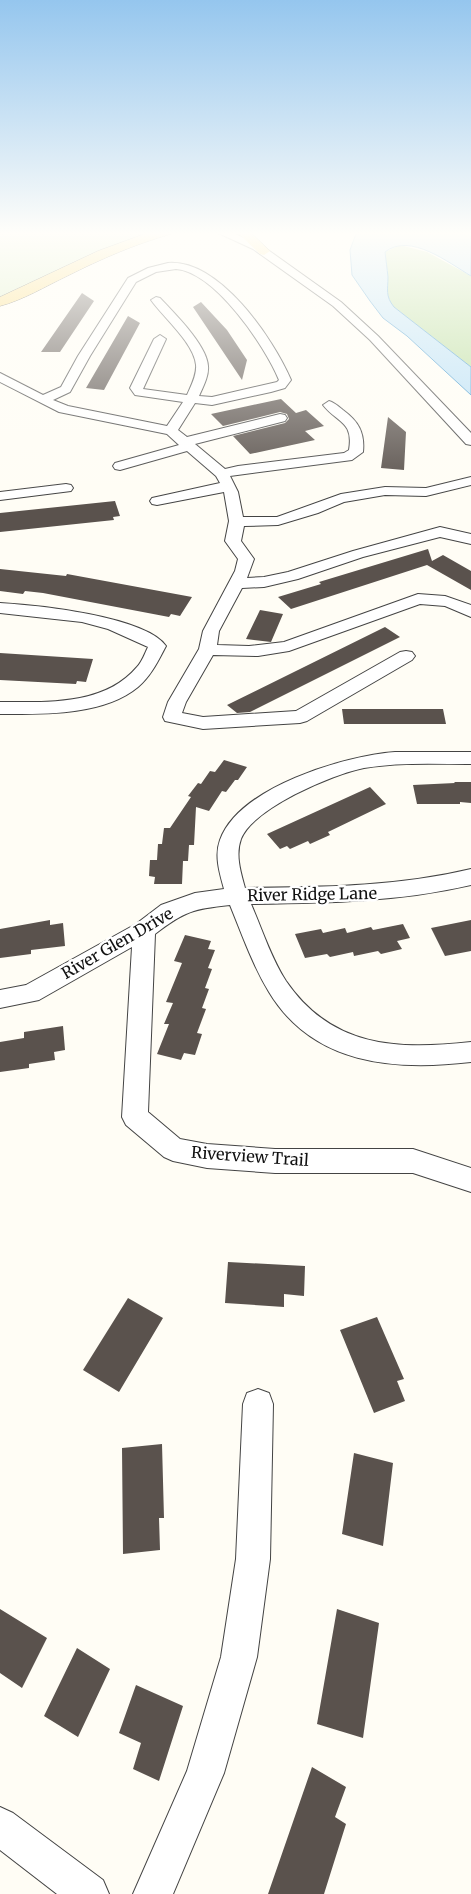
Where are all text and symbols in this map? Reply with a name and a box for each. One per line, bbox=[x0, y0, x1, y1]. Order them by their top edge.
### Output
street label: River Ridge Lane bbox=[247, 883, 377, 905]
street label: River Glen Drive bbox=[58, 903, 176, 983]
street label: Riverview Trail bbox=[191, 1142, 310, 1170]

